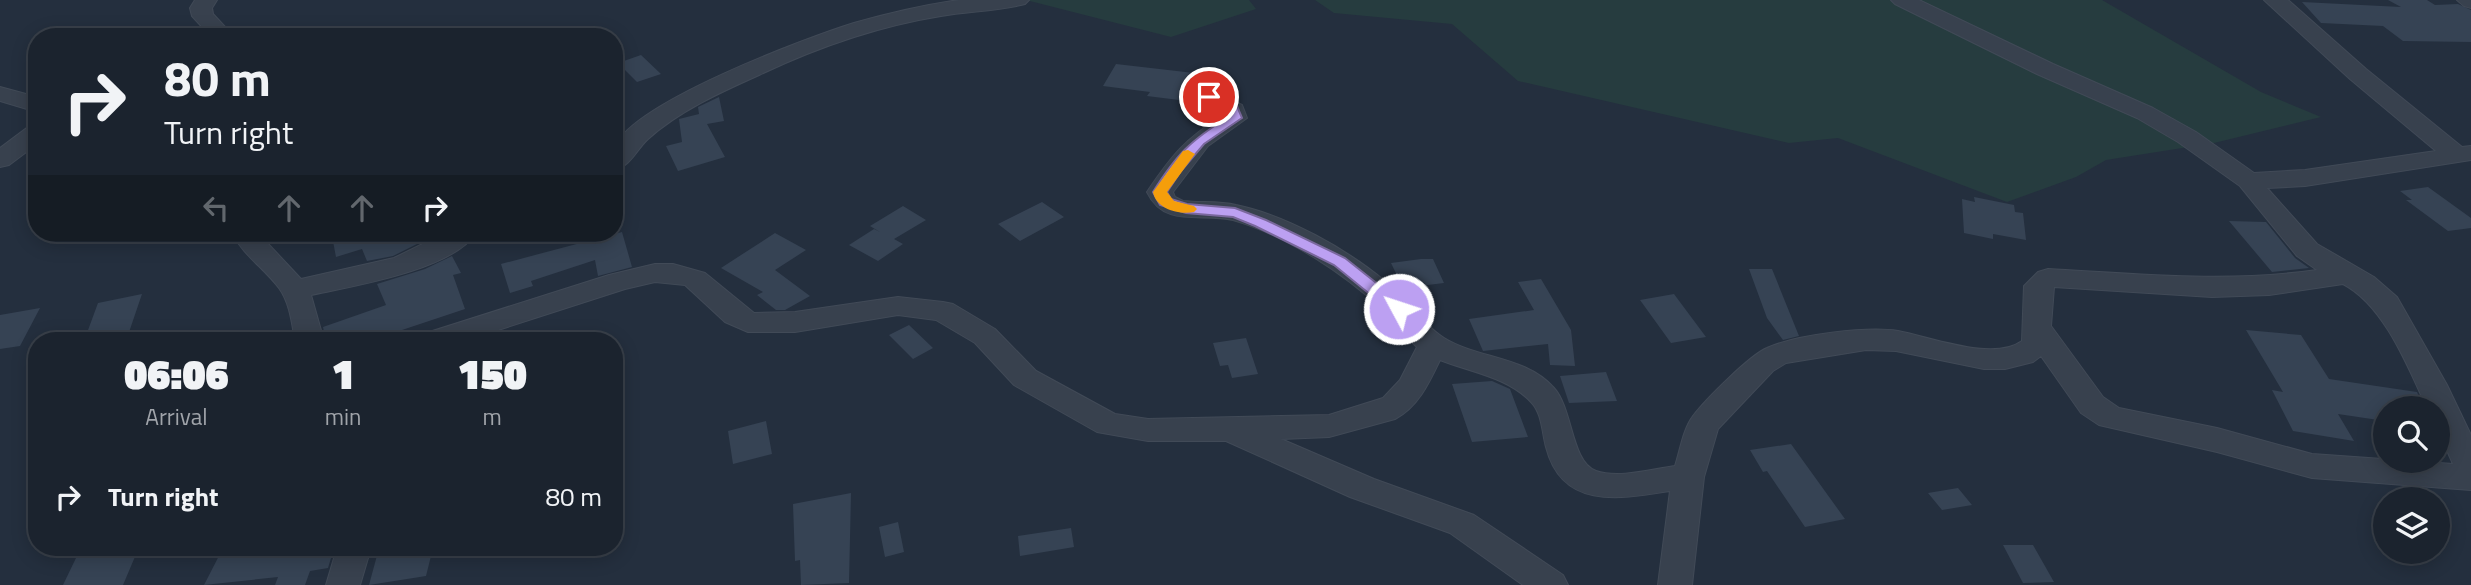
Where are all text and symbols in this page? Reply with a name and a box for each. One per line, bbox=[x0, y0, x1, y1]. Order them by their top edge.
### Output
text: 80 m bbox=[164, 40, 271, 115]
icon: right bbox=[49, 56, 140, 147]
pin bbox=[1179, 67, 1239, 127]
icon: arrive bbox=[1190, 78, 1228, 116]
text: Turn right bbox=[164, 108, 293, 156]
icon: left bbox=[197, 189, 235, 227]
icon: ahead bbox=[270, 189, 308, 227]
icon: ahead bbox=[343, 189, 381, 227]
icon: right bbox=[416, 189, 454, 227]
position arrow bbox=[1362, 272, 1436, 346]
text: 06:06 bbox=[124, 341, 229, 405]
text: 1 bbox=[332, 341, 355, 405]
text: 150 bbox=[458, 341, 527, 405]
map controls bbox=[2373, 396, 2450, 564]
button: search bbox=[2373, 396, 2450, 473]
text: Arrival bbox=[145, 399, 208, 434]
text: min bbox=[325, 399, 361, 434]
text: m bbox=[483, 399, 502, 434]
text: Turn right bbox=[108, 477, 219, 516]
text: 80 m bbox=[545, 477, 602, 516]
icon: right bbox=[49, 478, 87, 516]
button: layers bbox=[2373, 487, 2450, 564]

